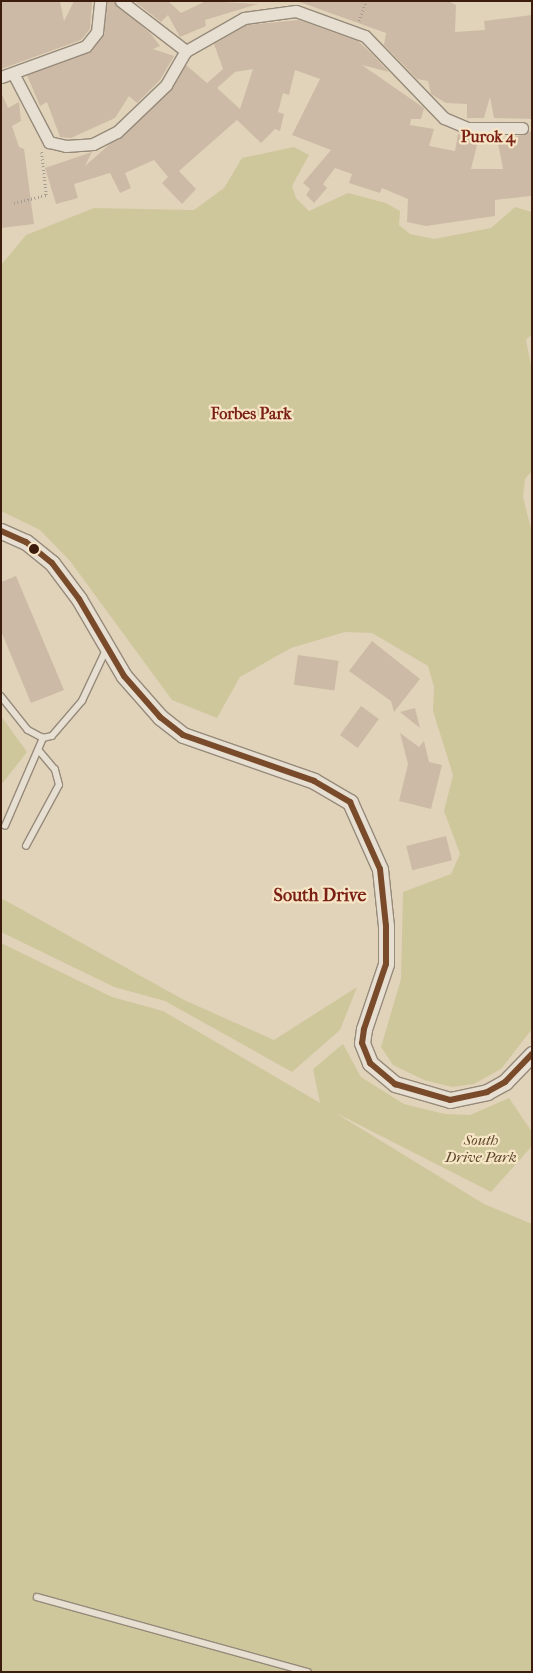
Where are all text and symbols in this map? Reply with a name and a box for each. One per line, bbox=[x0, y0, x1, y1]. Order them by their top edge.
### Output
district label: Purok 4 bbox=[461, 127, 515, 147]
district label: Forbes Park bbox=[211, 404, 291, 424]
unlabelled marker bbox=[29, 544, 39, 554]
district label: South Drive bbox=[274, 885, 366, 907]
park label: South Drive Park bbox=[445, 1131, 517, 1166]

